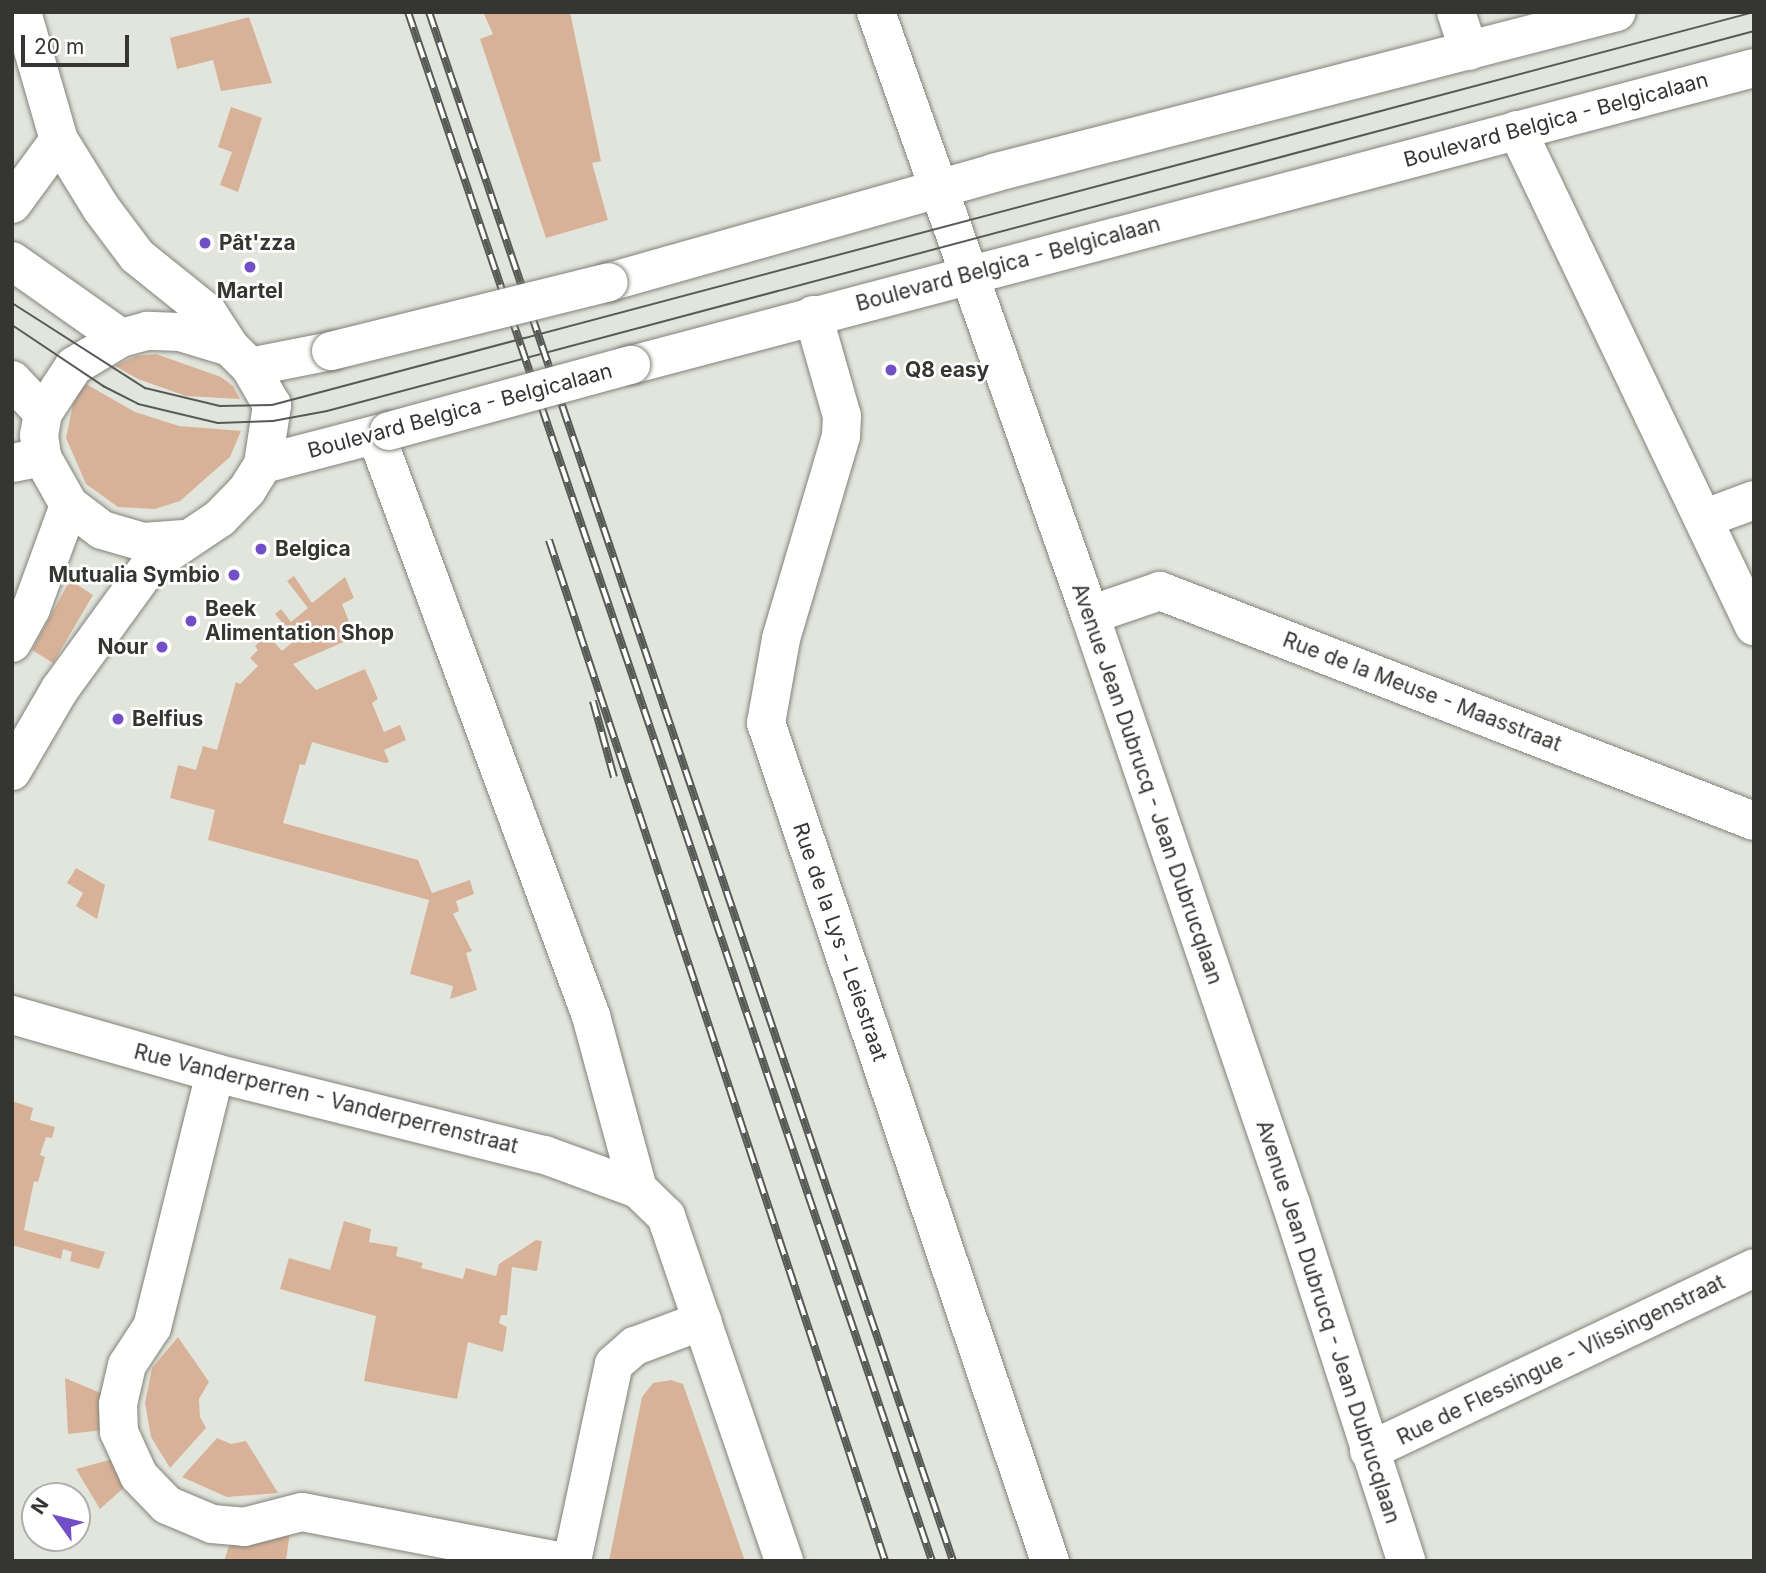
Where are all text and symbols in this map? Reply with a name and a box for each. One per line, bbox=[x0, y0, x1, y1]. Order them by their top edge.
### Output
scale bar bbox=[24, 21, 133, 65]
text: 20 m bbox=[34, 34, 84, 59]
street label: Boulevard Belgica - Belgicalaan bbox=[1401, 67, 1711, 173]
street label: Boulevard Belgica - Belgicalaan bbox=[853, 211, 1163, 317]
place label: Pât'zza bbox=[219, 230, 296, 256]
marker: Pât'zza bbox=[197, 235, 213, 251]
marker: Martel bbox=[242, 259, 258, 275]
place label: Martel bbox=[217, 278, 283, 304]
place label: Q8 easy bbox=[905, 357, 989, 383]
street label: Boulevard Belgica - Belgicalaan bbox=[305, 358, 615, 464]
marker: Q8 easy bbox=[883, 362, 899, 378]
place label: Belgica bbox=[275, 536, 351, 562]
marker: Belgica bbox=[253, 541, 269, 557]
place label: Mutualia Symbio bbox=[48, 562, 220, 588]
marker: Mutualia Symbio bbox=[226, 567, 242, 583]
street label: Avenue Jean Dubrucq - Jean Dubrucqlaan bbox=[1066, 580, 1228, 988]
place label: Beek Alimentation Shop bbox=[205, 596, 394, 646]
marker: Beek Alimentation Shop bbox=[183, 613, 199, 629]
street label: Rue de la Meuse - Maasstraat bbox=[1279, 627, 1565, 757]
place label: Nour bbox=[97, 634, 148, 660]
marker: Nour bbox=[154, 639, 170, 655]
place label: Belfius bbox=[132, 706, 203, 732]
marker: Belfius bbox=[110, 711, 126, 727]
street label: Rue de la Lys - Leiestraat bbox=[787, 819, 893, 1065]
street label: Rue Vanderperren - Vanderperrenstraat bbox=[131, 1039, 521, 1159]
street label: Avenue Jean Dubrucq - Jean Dubrucqlaan bbox=[1251, 1117, 1405, 1527]
street label: Rue de Flessingue - Vlissingenstraat bbox=[1393, 1269, 1729, 1451]
north arrow bbox=[21, 1482, 91, 1552]
text: N bbox=[26, 1494, 53, 1519]

